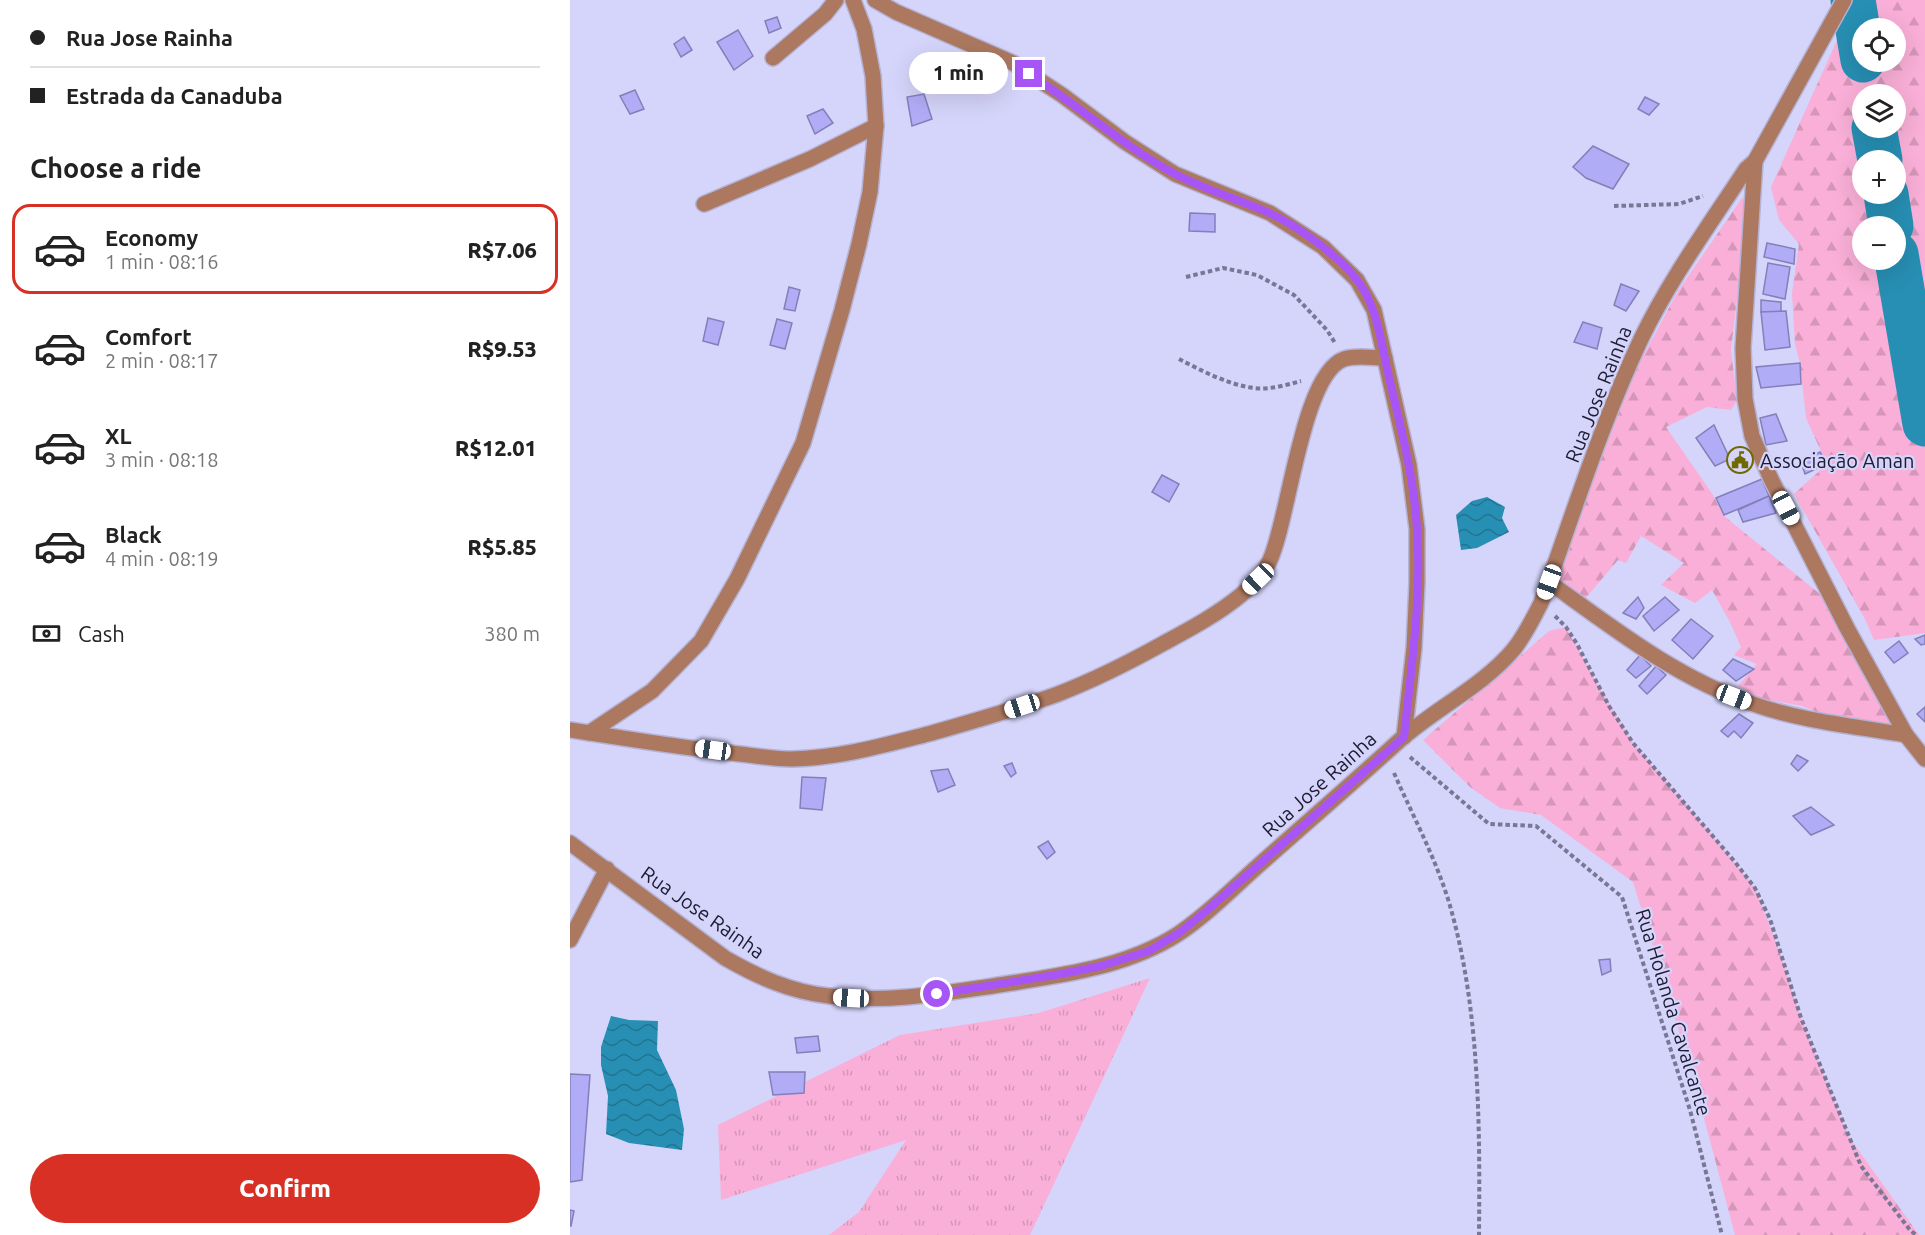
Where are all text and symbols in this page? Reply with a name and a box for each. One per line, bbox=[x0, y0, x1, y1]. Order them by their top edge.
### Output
map controls bbox=[1852, 18, 1906, 270]
button: locate bbox=[1852, 18, 1906, 72]
text: Rua Jose Rainha bbox=[66, 25, 233, 50]
callout: 1 min bbox=[909, 53, 1008, 95]
route end bbox=[1015, 60, 1042, 87]
text: 1 min bbox=[933, 61, 984, 84]
text: Estrada da Canaduba bbox=[66, 83, 283, 108]
button: layers bbox=[1852, 84, 1906, 138]
button: + bbox=[1852, 150, 1906, 204]
text: Choose a ride bbox=[30, 153, 202, 183]
button: − bbox=[1852, 216, 1906, 270]
icon: car bbox=[33, 222, 87, 276]
text: Economy bbox=[105, 225, 198, 250]
text: R$7.06 bbox=[467, 237, 537, 262]
text: 1 min · 08:16 bbox=[105, 250, 219, 273]
icon: car bbox=[33, 321, 87, 375]
street label: Rua Jose Rainha bbox=[1560, 322, 1636, 466]
text: Comfort bbox=[105, 324, 192, 349]
text: R$9.53 bbox=[467, 336, 537, 361]
text: 2 min · 08:17 bbox=[105, 349, 219, 372]
icon: car bbox=[33, 420, 87, 474]
text: XL bbox=[105, 423, 132, 448]
text: R$12.01 bbox=[455, 435, 537, 460]
public building icon: Associação Aman bbox=[1725, 445, 1755, 475]
text: 3 min · 08:18 bbox=[105, 448, 219, 471]
place label: Associação Aman bbox=[1760, 449, 1915, 472]
car bbox=[1770, 488, 1802, 528]
icon: car bbox=[33, 519, 87, 573]
text: Black bbox=[105, 522, 162, 547]
text: R$5.85 bbox=[467, 534, 537, 559]
text: 4 min · 08:19 bbox=[105, 547, 219, 570]
car bbox=[1239, 560, 1277, 598]
car bbox=[1534, 562, 1564, 602]
icon: cash bbox=[30, 617, 63, 650]
text: Cash bbox=[78, 621, 125, 646]
text: 380 m bbox=[484, 622, 540, 645]
car bbox=[1714, 682, 1754, 712]
car bbox=[1002, 692, 1042, 720]
street label: Rua Jose Rainha bbox=[1257, 727, 1381, 841]
car bbox=[694, 739, 732, 761]
street label: Rua Jose Rainha bbox=[637, 861, 769, 963]
street label: Rua Holanda Cavalcante bbox=[1631, 906, 1717, 1118]
route start bbox=[923, 980, 950, 1007]
car bbox=[833, 988, 869, 1008]
button: Confirm bbox=[30, 1154, 540, 1223]

